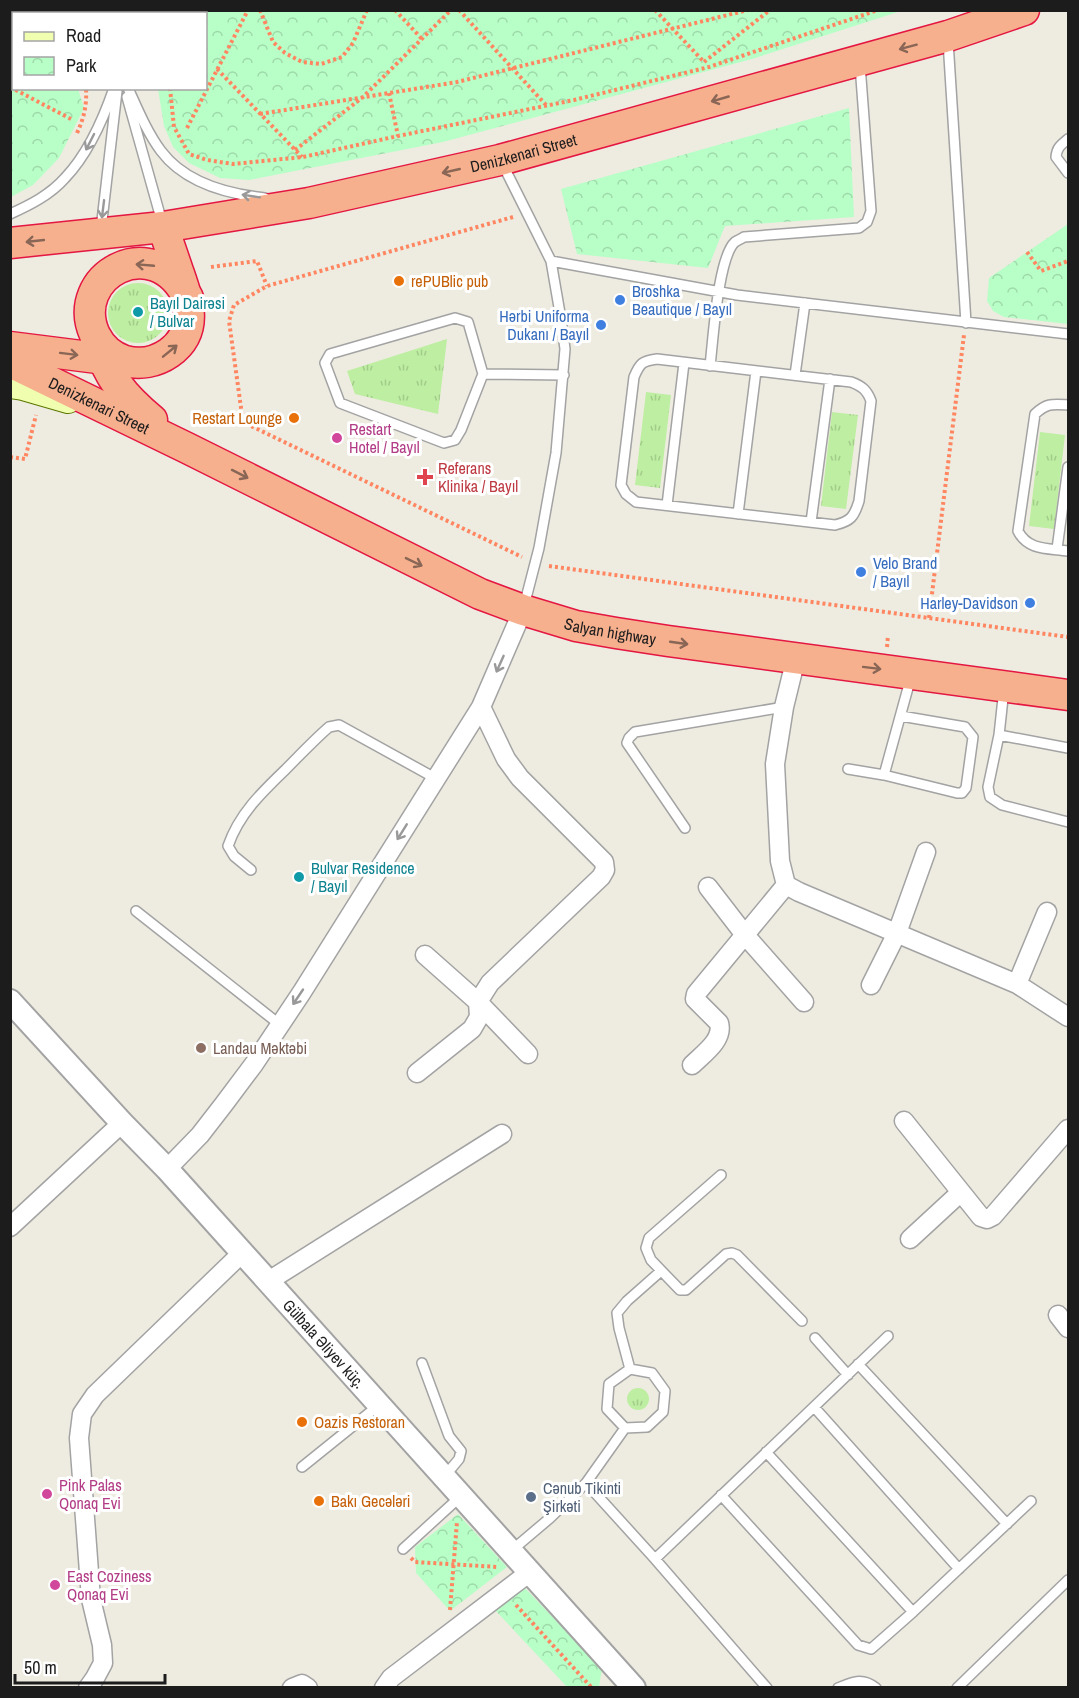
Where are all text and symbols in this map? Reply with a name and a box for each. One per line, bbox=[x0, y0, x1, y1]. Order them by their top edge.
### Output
legend bbox=[12, 12, 207, 90]
text: Road bbox=[66, 23, 101, 48]
one-way arrow bbox=[899, 42, 918, 53]
text: Park bbox=[66, 53, 97, 78]
one-way arrow bbox=[711, 94, 730, 105]
street label: Denizkenari Street bbox=[468, 128, 580, 177]
one-way arrow bbox=[84, 132, 95, 150]
one-way arrow bbox=[441, 166, 460, 178]
one-way arrow bbox=[242, 190, 262, 201]
one-way arrow bbox=[98, 199, 109, 219]
one-way arrow bbox=[25, 236, 45, 247]
one-way arrow bbox=[136, 259, 155, 270]
place label: rePUBlic pub bbox=[411, 270, 488, 292]
marker: rePUBlic pub bbox=[392, 274, 406, 288]
place label: Broshka Beautique / Bayıl bbox=[632, 280, 732, 320]
place label: Bayıl Dairəsi / Bulvar bbox=[150, 292, 225, 332]
marker: Broshka Beautique / Bayıl bbox=[613, 293, 627, 307]
marker: Bayıl Dairəsi / Bulvar bbox=[131, 305, 145, 319]
place label: Hərbi Uniforma Dukanı / Bayıl bbox=[499, 305, 590, 345]
marker: Hərbi Uniforma Dukanı / Bayıl bbox=[594, 318, 608, 332]
one-way arrow bbox=[162, 345, 178, 358]
one-way arrow bbox=[58, 349, 78, 360]
street label: Denizkenari Street bbox=[45, 371, 153, 439]
place label: Restart Lounge bbox=[192, 407, 282, 429]
marker: Restart Lounge bbox=[287, 411, 301, 425]
place label: Restart Hotel / Bayıl bbox=[349, 418, 420, 458]
marker: Restart Hotel / Bayıl bbox=[330, 431, 344, 445]
place label: Referans Klinika / Bayıl bbox=[438, 457, 518, 497]
marker: Referans Klinika / Bayıl bbox=[416, 468, 434, 486]
one-way arrow bbox=[230, 469, 248, 480]
place label: Velo Brand / Bayıl bbox=[873, 552, 937, 592]
one-way arrow bbox=[404, 556, 422, 568]
marker: Velo Brand / Bayıl bbox=[854, 565, 868, 579]
place label: Harley-Davidson bbox=[920, 592, 1018, 614]
marker: Harley-Davidson bbox=[1023, 596, 1037, 610]
street label: Salyan highway bbox=[562, 612, 658, 650]
one-way arrow bbox=[668, 637, 688, 648]
one-way arrow bbox=[494, 654, 505, 673]
one-way arrow bbox=[862, 663, 882, 674]
one-way arrow bbox=[395, 823, 407, 840]
place label: Bulvar Residence / Bayıl bbox=[311, 857, 415, 897]
marker: Bulvar Residence / Bayıl bbox=[292, 870, 306, 884]
one-way arrow bbox=[292, 988, 304, 1005]
place label: Landau Məktəbi bbox=[213, 1037, 307, 1059]
marker: Landau Məktəbi bbox=[194, 1041, 208, 1055]
street label: Gülbala Əliyev küç. bbox=[278, 1294, 370, 1393]
place label: Oazis Restoran bbox=[314, 1411, 405, 1433]
marker: Oazis Restoran bbox=[295, 1415, 309, 1429]
place label: Pink Palas Qonaq Evi bbox=[59, 1474, 122, 1514]
place label: Cənub Tikinti Şirkəti bbox=[543, 1477, 621, 1517]
marker: Pink Palas Qonaq Evi bbox=[40, 1487, 54, 1501]
place label: Bakı Gecələri bbox=[331, 1490, 411, 1512]
marker: Cənub Tikinti Şirkəti bbox=[524, 1490, 538, 1504]
marker: Bakı Gecələri bbox=[312, 1494, 326, 1508]
place label: East Coziness Qonaq Evi bbox=[67, 1565, 152, 1605]
marker: East Coziness Qonaq Evi bbox=[48, 1578, 62, 1592]
scale bar bbox=[15, 1647, 165, 1685]
text: 50 m bbox=[24, 1655, 57, 1680]

